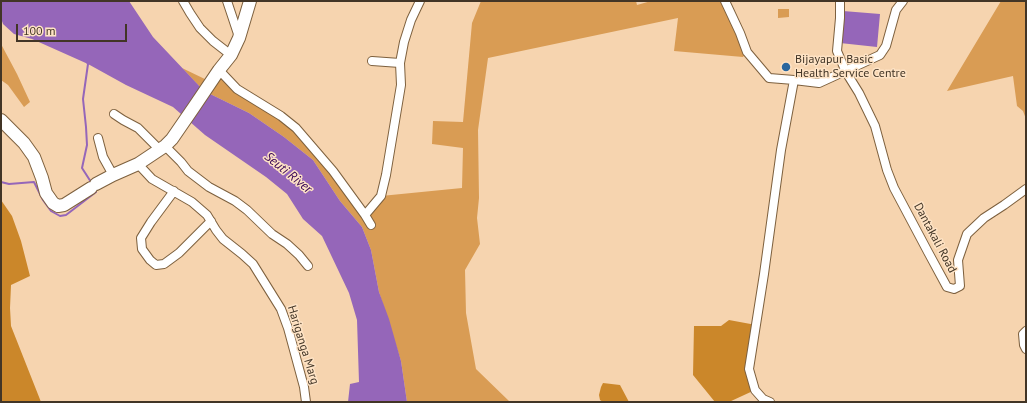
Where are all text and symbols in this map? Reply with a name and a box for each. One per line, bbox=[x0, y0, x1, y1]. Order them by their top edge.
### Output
scale bar bbox=[18, 16, 129, 42]
text: 100 m bbox=[23, 23, 56, 38]
place label: Bijayapur Basic Health Service Centre bbox=[795, 53, 906, 81]
marker: Bijayapur Basic Health Service Centre bbox=[780, 61, 792, 73]
water label: Seuti River bbox=[261, 149, 315, 197]
street label: Dantakali Road bbox=[910, 200, 960, 276]
street label: Hariganga Marg bbox=[284, 304, 322, 386]

